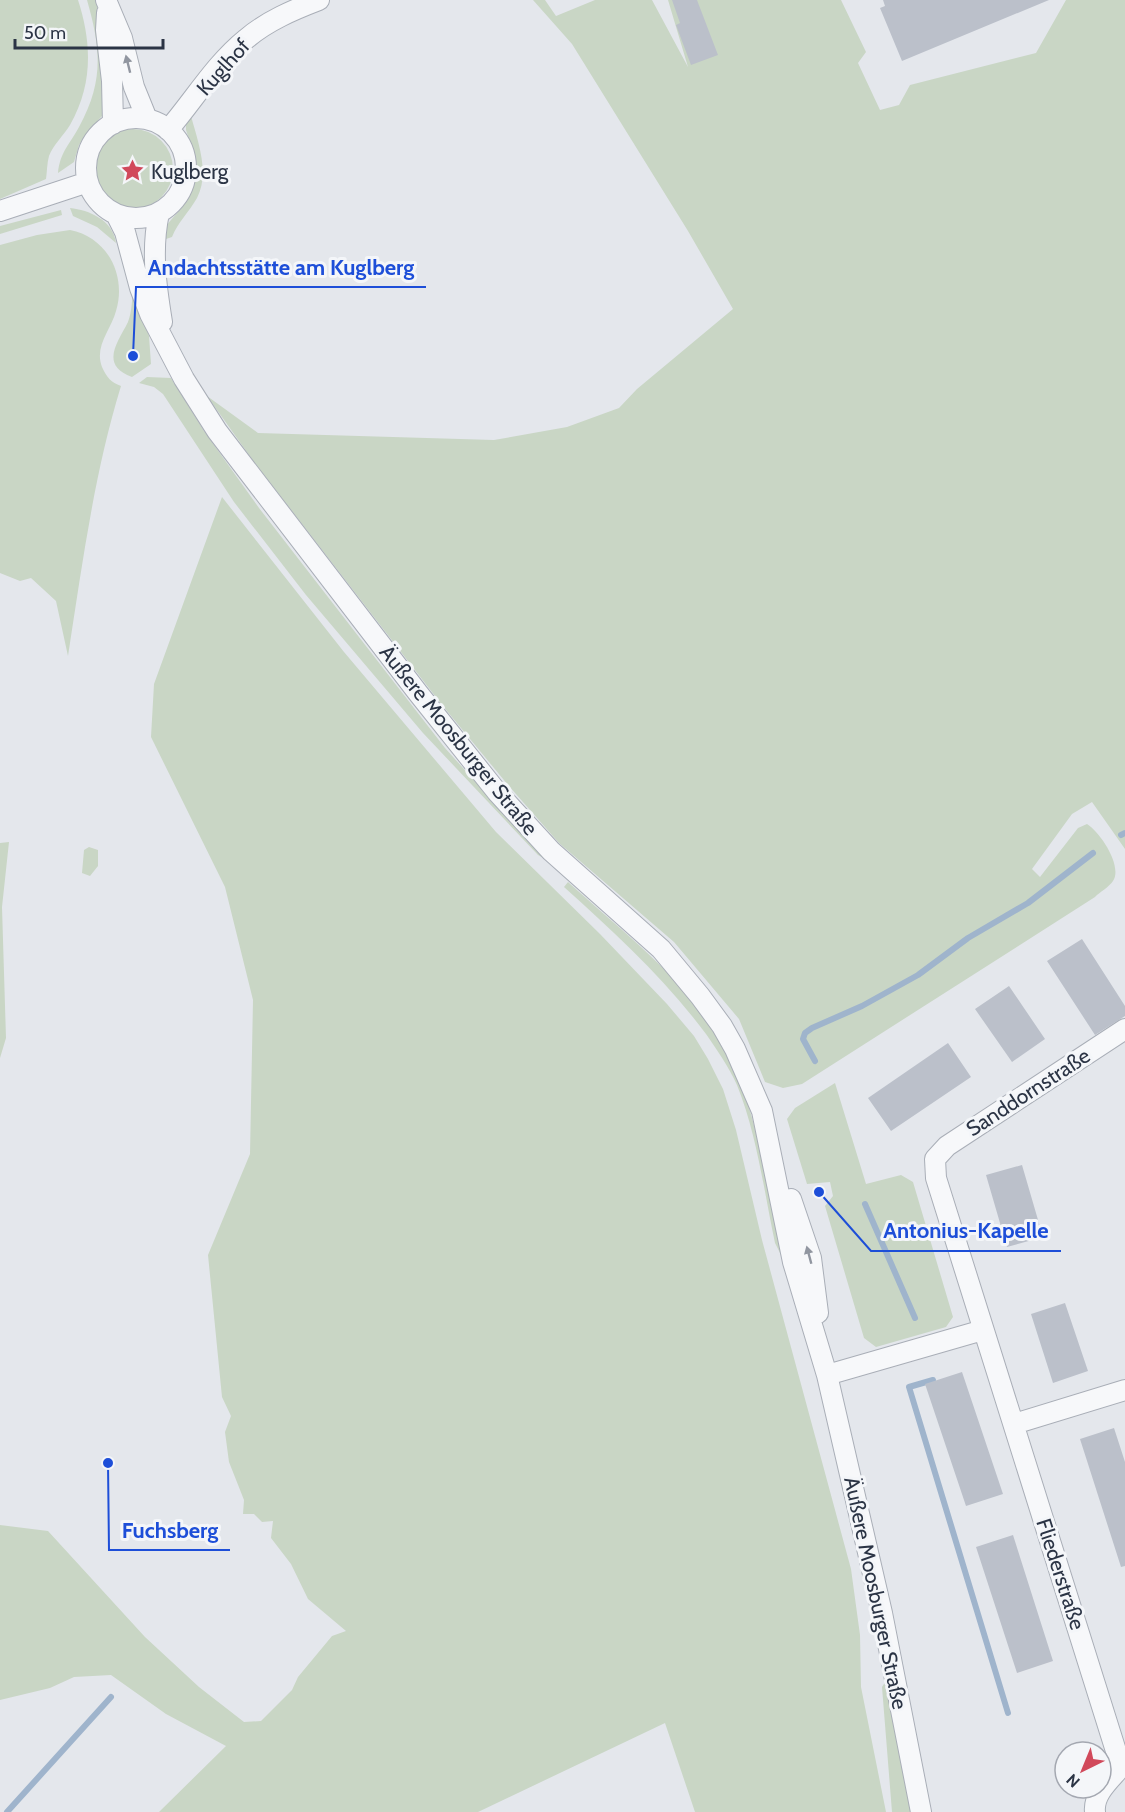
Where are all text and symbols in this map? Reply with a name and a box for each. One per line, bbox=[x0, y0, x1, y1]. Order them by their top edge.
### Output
scale bar bbox=[15, 12, 164, 50]
text: 50 m bbox=[24, 22, 66, 44]
street label: Kuglhof bbox=[191, 33, 255, 100]
one-way arrow bbox=[123, 55, 133, 73]
place icon: Kuglberg bbox=[120, 158, 146, 184]
place label: Kuglberg bbox=[151, 159, 229, 184]
callout: Andachtsstätte am Kuglberg bbox=[136, 247, 426, 287]
text: Andachtsstätte am Kuglberg bbox=[148, 254, 414, 281]
street label: Äußere Moosburger Straße bbox=[375, 640, 543, 840]
street label: Sanddornstraße bbox=[961, 1043, 1095, 1141]
callout: Antonius-Kapelle bbox=[871, 1211, 1061, 1251]
text: Antonius-Kapelle bbox=[883, 1217, 1049, 1244]
one-way arrow bbox=[804, 1246, 813, 1264]
street label: Äußere Moosburger Straße bbox=[839, 1474, 913, 1712]
callout: Fuchsberg bbox=[109, 1510, 230, 1550]
street label: Fliederstraße bbox=[1031, 1515, 1091, 1633]
text: Fuchsberg bbox=[122, 1517, 218, 1544]
north arrow bbox=[1053, 1740, 1113, 1800]
text: N bbox=[1062, 1770, 1084, 1791]

